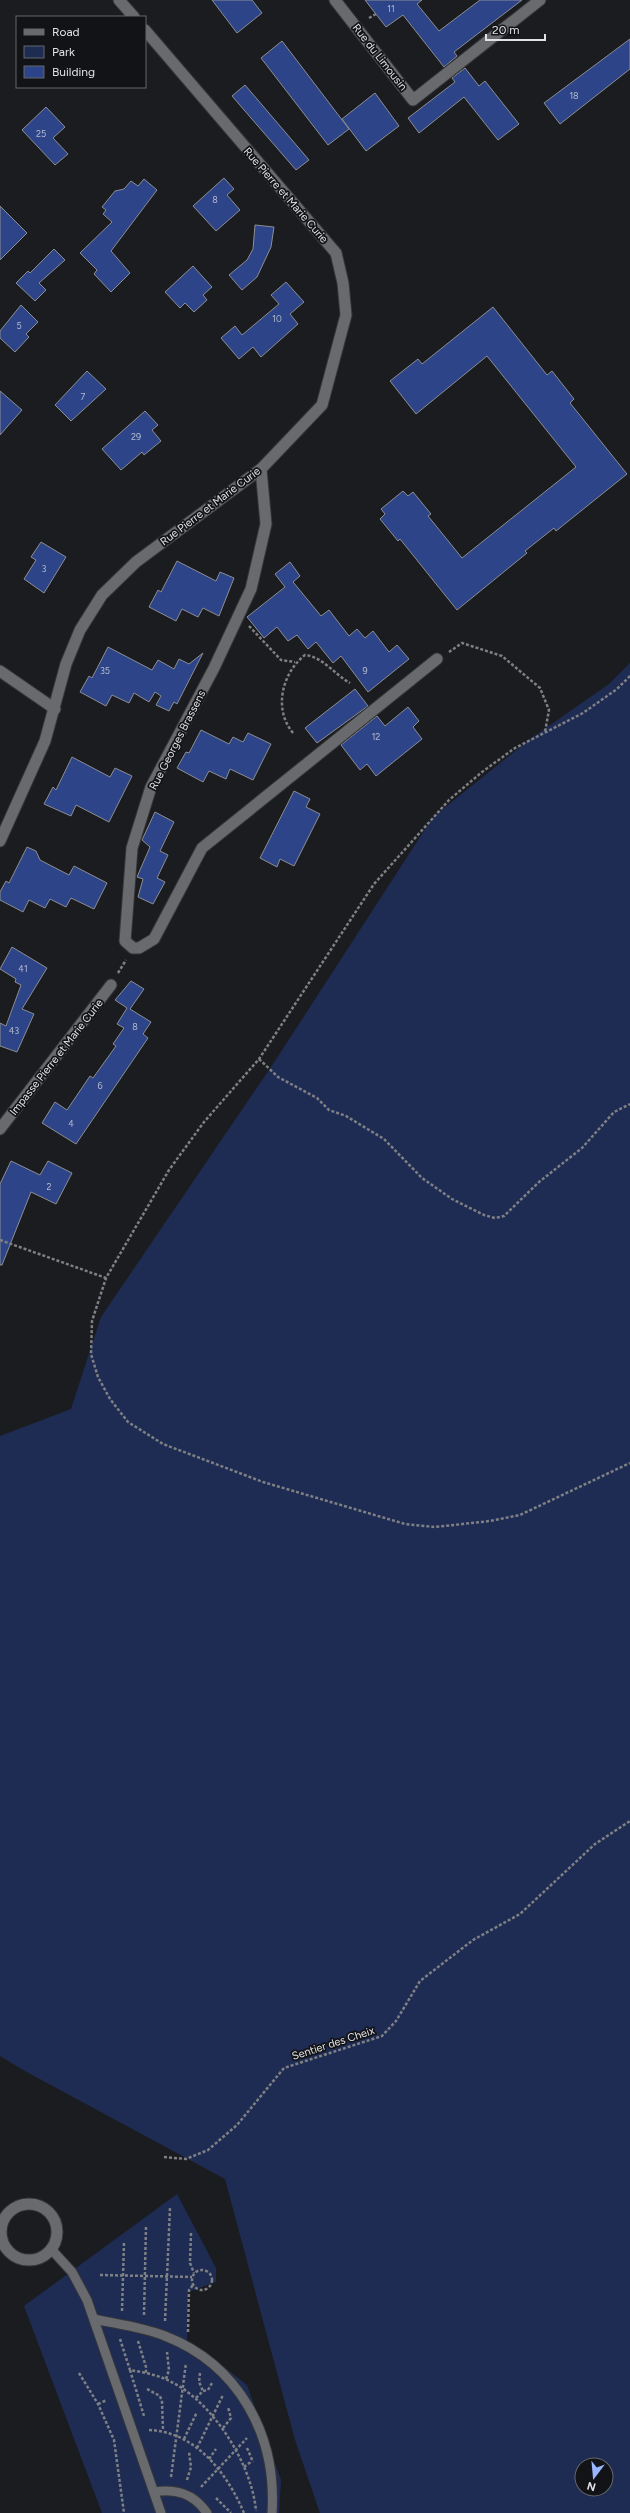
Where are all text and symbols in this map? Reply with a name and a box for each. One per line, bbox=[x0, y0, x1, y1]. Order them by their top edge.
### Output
house number: 11 bbox=[387, 3, 395, 14]
legend bbox=[16, 16, 146, 88]
scale bar bbox=[486, 16, 545, 42]
street label: Rue du Limousin bbox=[350, 21, 410, 93]
text: 20 m bbox=[492, 23, 520, 37]
text: Road bbox=[52, 25, 80, 39]
text: Park bbox=[52, 45, 75, 59]
text: Building bbox=[52, 65, 95, 79]
house number: 18 bbox=[569, 90, 579, 101]
house number: 25 bbox=[36, 128, 46, 139]
street label: Rue Pierre et Marie Curie bbox=[241, 145, 331, 246]
house number: 8 bbox=[212, 194, 218, 205]
house number: 10 bbox=[272, 313, 282, 324]
house number: 5 bbox=[16, 320, 22, 331]
house number: 7 bbox=[81, 391, 86, 402]
house number: 29 bbox=[131, 431, 141, 442]
street label: Rue Pierre et Marie Curie bbox=[158, 465, 263, 548]
house number: 3 bbox=[42, 563, 47, 574]
house number: 35 bbox=[100, 665, 110, 676]
house number: 9 bbox=[362, 665, 368, 676]
street label: Rue Georges Brassens bbox=[147, 688, 208, 792]
house number: 12 bbox=[372, 731, 380, 742]
house number: 41 bbox=[18, 963, 28, 974]
street label: Impasse Pierre et Marie Curie bbox=[7, 997, 106, 1118]
house number: 8 bbox=[132, 1021, 138, 1032]
house number: 43 bbox=[9, 1025, 19, 1036]
house number: 6 bbox=[97, 1080, 103, 1091]
house number: 4 bbox=[68, 1118, 74, 1129]
house number: 2 bbox=[46, 1181, 52, 1192]
street label: Sentier des Cheix bbox=[290, 2024, 377, 2063]
north arrow bbox=[574, 2457, 614, 2497]
text: N bbox=[585, 2479, 597, 2494]

